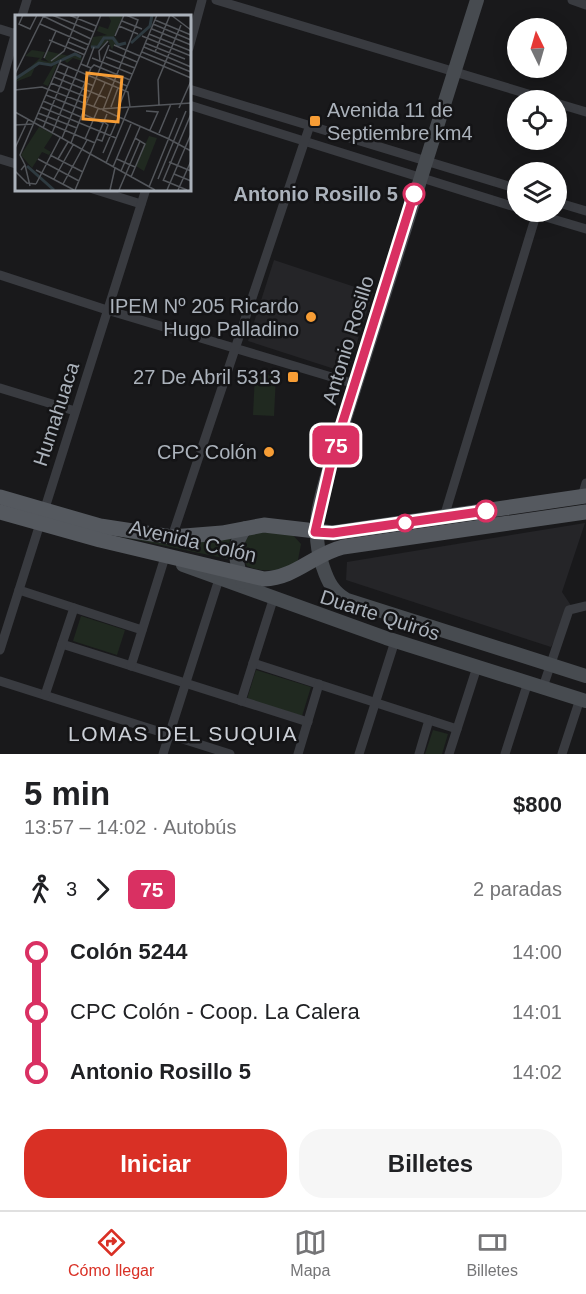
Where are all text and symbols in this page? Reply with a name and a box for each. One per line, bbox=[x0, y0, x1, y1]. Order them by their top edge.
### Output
inset map bbox=[15, 15, 190, 190]
north arrow bbox=[507, 18, 567, 78]
map controls bbox=[507, 18, 567, 222]
button: locate bbox=[507, 90, 567, 150]
place label: Avenida 11 de Septiembre km4 bbox=[327, 99, 473, 144]
marker: Avenida 11 de Septiembre km4 bbox=[308, 114, 322, 128]
button: layers bbox=[507, 162, 567, 222]
place label: Antonio Rosillo 5 bbox=[234, 183, 398, 205]
marker: Antonio Rosillo 5 bbox=[403, 183, 425, 205]
street label: Antonio Rosillo bbox=[318, 273, 378, 407]
place label: IPEM Nº 205 Ricardo Hugo Palladino bbox=[109, 295, 299, 340]
marker: IPEM Nº 205 Ricardo Hugo Palladino bbox=[304, 310, 318, 324]
street label: Humahuaca bbox=[29, 358, 83, 469]
place label: 27 De Abril 5313 bbox=[133, 366, 281, 388]
marker: 27 De Abril 5313 bbox=[286, 370, 300, 384]
line badge: 75 bbox=[309, 426, 363, 464]
text: 75 bbox=[324, 434, 348, 457]
place label: CPC Colón bbox=[157, 441, 257, 463]
marker: CPC Colón bbox=[262, 445, 276, 459]
unlabelled marker bbox=[475, 500, 497, 522]
unlabelled marker bbox=[396, 514, 414, 532]
street label: Avenida Colón bbox=[127, 516, 259, 566]
street label: Duarte Quirós bbox=[317, 585, 443, 645]
district label: LOMAS DEL SUQUIA bbox=[68, 722, 298, 745]
text: 5 min bbox=[24, 775, 110, 812]
text: $800 bbox=[513, 792, 562, 817]
text: 13:57 – 14:02 · Autobús bbox=[24, 816, 236, 838]
icon: walk bbox=[24, 873, 57, 906]
icon: forward bbox=[86, 873, 119, 906]
text: 3 bbox=[66, 878, 77, 900]
text: 75 bbox=[140, 878, 163, 901]
text: 2 paradas bbox=[473, 878, 562, 900]
text: Colón 5244 bbox=[70, 939, 187, 964]
text: 14:00 bbox=[512, 941, 562, 963]
text: CPC Colón - Coop. La Calera bbox=[70, 999, 360, 1024]
text: 14:01 bbox=[512, 1001, 562, 1023]
text: Antonio Rosillo 5 bbox=[70, 1059, 251, 1084]
text: 14:02 bbox=[512, 1061, 562, 1083]
button: Iniciar bbox=[24, 1129, 287, 1198]
button: Billetes bbox=[299, 1129, 562, 1198]
tab: Cómo llegar bbox=[68, 1226, 154, 1280]
tab: Mapa bbox=[290, 1226, 330, 1280]
tab: Billetes bbox=[466, 1226, 518, 1280]

